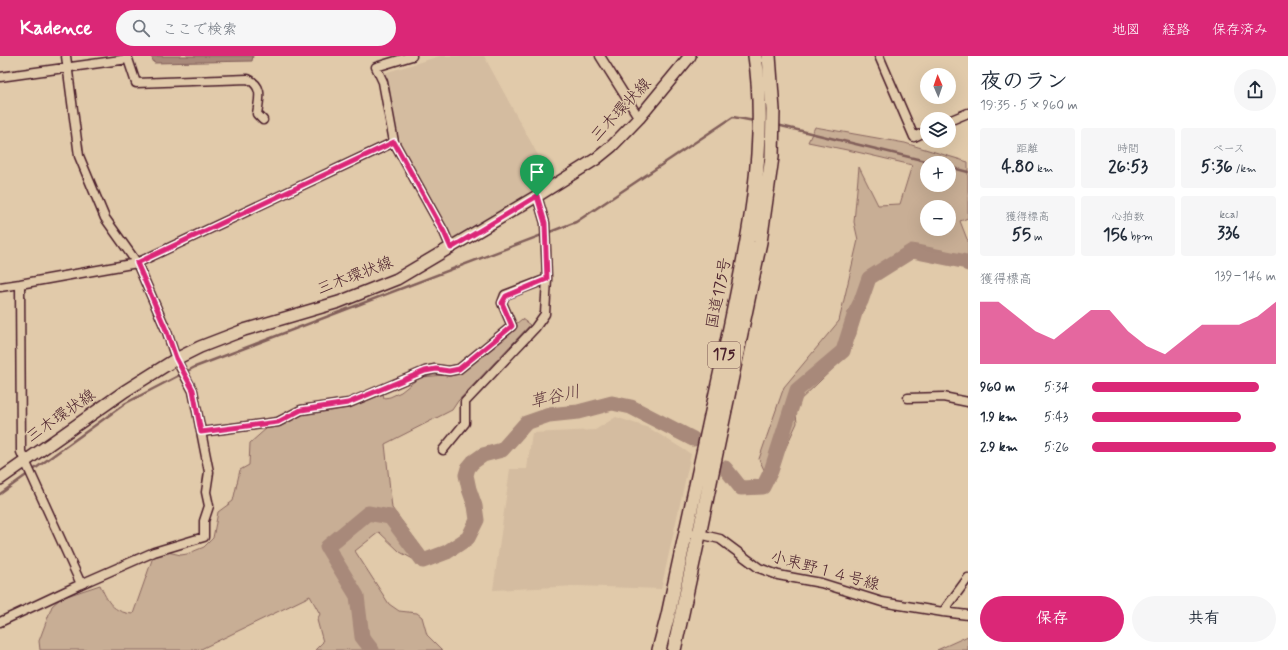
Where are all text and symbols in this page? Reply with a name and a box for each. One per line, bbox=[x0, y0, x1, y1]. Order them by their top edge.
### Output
search box bbox=[116, 10, 396, 46]
text: Kadence bbox=[20, 16, 92, 41]
icon: search bbox=[130, 17, 152, 39]
text: ここで検索 bbox=[162, 20, 237, 40]
text: 地図 bbox=[1112, 21, 1140, 39]
text: 経路 bbox=[1162, 21, 1190, 39]
text: 保存済み bbox=[1212, 21, 1268, 39]
north arrow bbox=[920, 68, 956, 104]
map controls bbox=[920, 68, 956, 236]
text: 夜のラン bbox=[980, 68, 1068, 96]
button: share bbox=[1234, 69, 1276, 111]
street label: 三木環状線 bbox=[586, 74, 656, 146]
text: 19:35 · 5 × 960 m bbox=[980, 97, 1078, 114]
button: layers bbox=[920, 112, 956, 148]
text: 距離 bbox=[1016, 142, 1038, 156]
text: 時間 bbox=[1117, 142, 1139, 156]
text: ペース bbox=[1212, 142, 1245, 156]
pin bbox=[520, 155, 554, 196]
button: + bbox=[920, 156, 956, 192]
text: 4.80 bbox=[1001, 156, 1034, 178]
text: 26:53 bbox=[1108, 156, 1148, 178]
text: 5:36 bbox=[1201, 156, 1233, 178]
icon: arrive bbox=[526, 161, 548, 183]
text: km bbox=[1034, 162, 1053, 176]
text: /km bbox=[1233, 162, 1256, 176]
button: − bbox=[920, 200, 956, 236]
text: kcal bbox=[1219, 208, 1238, 222]
text: 獲得標高 bbox=[1005, 210, 1049, 224]
text: 心拍数 bbox=[1111, 210, 1144, 224]
text: 336 bbox=[1217, 222, 1240, 244]
text: 55 bbox=[1012, 224, 1031, 246]
text: 156 bbox=[1103, 224, 1128, 246]
text: m bbox=[1031, 230, 1043, 244]
text: bpm bbox=[1128, 230, 1153, 244]
street label: 三木環状線 bbox=[314, 252, 396, 300]
street label: 国道175号 bbox=[702, 256, 736, 330]
text: 139–146 m bbox=[1214, 268, 1276, 285]
text: 獲得標高 bbox=[980, 271, 1032, 288]
road number: 175 bbox=[708, 342, 740, 368]
text: 960 m bbox=[980, 379, 1015, 396]
text: 5:34 bbox=[1044, 379, 1069, 396]
water label: 草谷川 bbox=[528, 381, 582, 413]
street label: 三木環状線 bbox=[22, 384, 100, 448]
text: 1.9 km bbox=[980, 409, 1017, 426]
text: 5:43 bbox=[1044, 409, 1068, 426]
text: 2.9 km bbox=[980, 439, 1018, 456]
text: 5:26 bbox=[1044, 439, 1069, 456]
street label: 小束野１４号線 bbox=[768, 546, 882, 596]
button: 保存 bbox=[980, 596, 1124, 642]
button: 共有 bbox=[1132, 596, 1276, 642]

